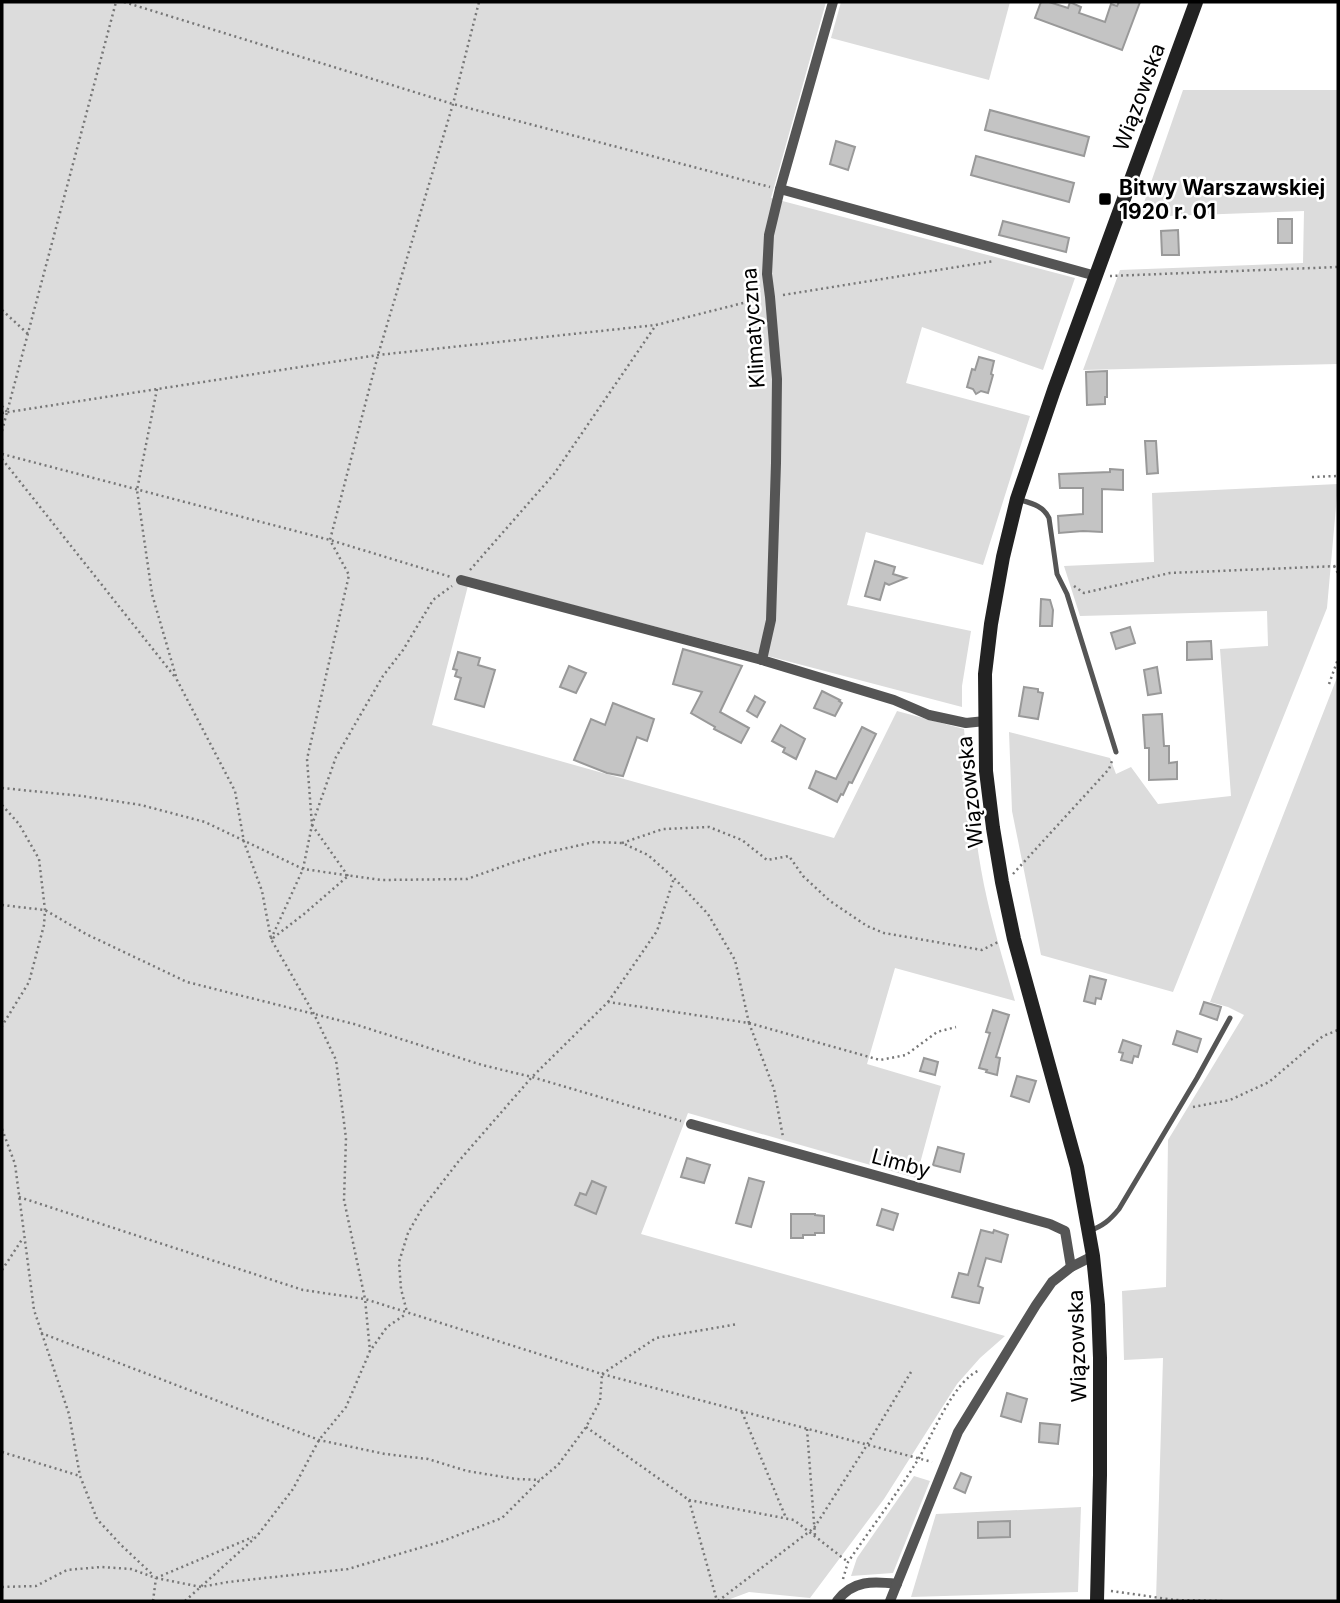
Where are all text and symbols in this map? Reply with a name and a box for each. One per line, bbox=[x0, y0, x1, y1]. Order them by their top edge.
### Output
street label: Wiązowska bbox=[1108, 40, 1170, 154]
place label: Bitwy Warszawskiej 1920 r. 01 bbox=[1119, 175, 1325, 224]
marker: Bitwy Warszawskiej 1920 r. 01 bbox=[1097, 191, 1113, 207]
street label: Klimatyczna bbox=[736, 267, 770, 389]
street label: Wiązowska bbox=[952, 735, 988, 849]
street label: Limby bbox=[869, 1143, 933, 1183]
street label: Wiązowska bbox=[1063, 1289, 1091, 1403]

